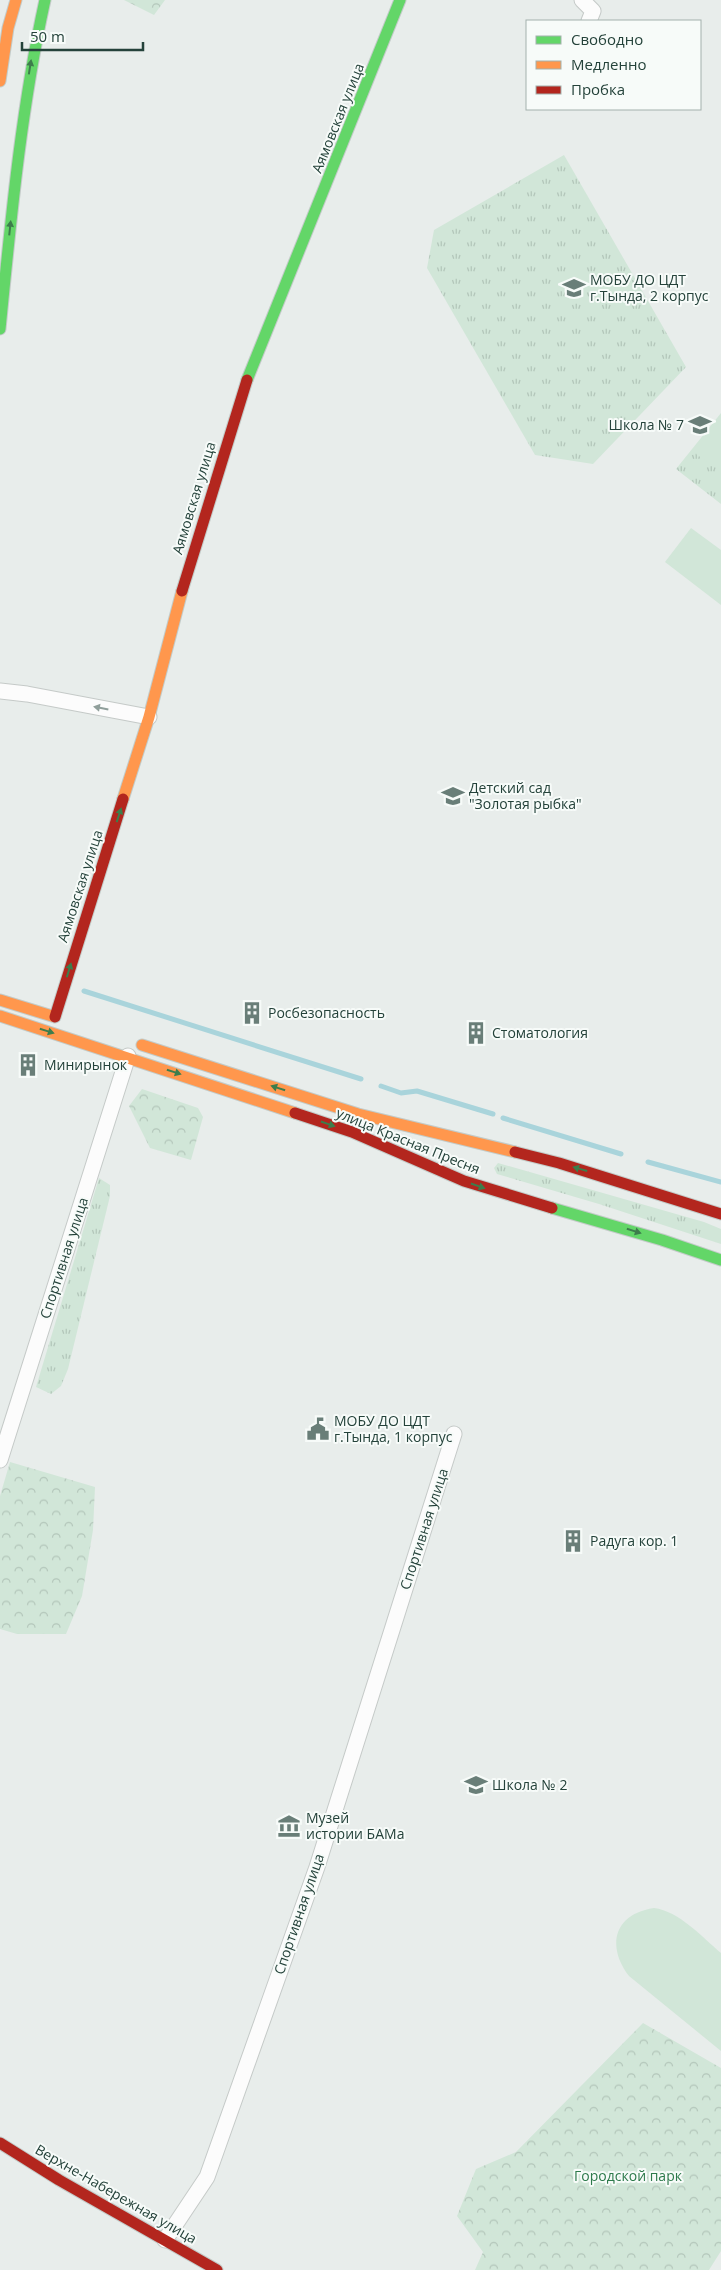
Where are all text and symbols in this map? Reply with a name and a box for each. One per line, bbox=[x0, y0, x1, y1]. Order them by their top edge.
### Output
scale bar bbox=[22, 20, 144, 52]
legend bbox=[526, 20, 701, 110]
text: 50 m bbox=[30, 26, 65, 46]
text: Свободно bbox=[571, 29, 643, 49]
text: Медленно bbox=[571, 54, 647, 74]
one-way arrow bbox=[27, 59, 35, 75]
street label: Аямовская улица bbox=[307, 60, 368, 176]
text: Пробка bbox=[571, 79, 625, 99]
one-way arrow bbox=[6, 220, 14, 236]
place label: МОБУ ДО ЦДТ г.Тында, 2 корпус bbox=[590, 270, 709, 305]
school or university icon: МОБУ ДО ЦДТ г.Тында, 2 корпус bbox=[561, 275, 587, 301]
school or university icon: Школа № 7 bbox=[687, 412, 713, 438]
place label: Школа № 7 bbox=[609, 415, 684, 434]
street label: Аямовская улица bbox=[167, 439, 220, 557]
one-way arrow bbox=[93, 703, 109, 711]
place label: Детский сад "Золотая рыбка" bbox=[469, 778, 582, 813]
school or university icon: Детский сад "Золотая рыбка" bbox=[440, 783, 466, 809]
one-way arrow bbox=[115, 808, 123, 823]
street label: Аямовская улица bbox=[52, 827, 107, 944]
one-way arrow bbox=[66, 963, 74, 978]
building icon: Росбезопасность bbox=[239, 1000, 265, 1026]
place label: Росбезопасность bbox=[268, 1003, 385, 1022]
building icon: Стоматология bbox=[463, 1020, 489, 1046]
place label: Стоматология bbox=[492, 1023, 588, 1042]
one-way arrow bbox=[39, 1027, 54, 1035]
building icon: Минирынок bbox=[15, 1052, 41, 1078]
place label: Минирынок bbox=[44, 1055, 128, 1074]
one-way arrow bbox=[167, 1069, 182, 1076]
one-way arrow bbox=[270, 1084, 285, 1092]
street label: улица Красная Пресня bbox=[333, 1103, 483, 1178]
one-way arrow bbox=[321, 1120, 336, 1128]
one-way arrow bbox=[572, 1165, 587, 1173]
one-way arrow bbox=[471, 1183, 486, 1190]
street label: Спортивная улица bbox=[35, 1195, 92, 1321]
one-way arrow bbox=[627, 1228, 642, 1236]
place label: МОБУ ДО ЦДТ г.Тында, 1 корпус bbox=[334, 1411, 453, 1446]
public building icon: МОБУ ДО ЦДТ г.Тында, 1 корпус bbox=[305, 1416, 331, 1442]
street label: Спортивная улица bbox=[395, 1466, 452, 1592]
building icon: Радуга кор. 1 bbox=[560, 1528, 586, 1554]
place label: Радуга кор. 1 bbox=[590, 1531, 678, 1550]
school or university icon: Школа № 2 bbox=[463, 1772, 489, 1798]
place label: Школа № 2 bbox=[492, 1775, 567, 1794]
place label: Музей истории БАМа bbox=[306, 1808, 404, 1843]
museum icon: Музей истории БАМа bbox=[276, 1813, 302, 1839]
street label: Спортивная улица bbox=[269, 1851, 328, 1977]
street label: Верхне-Набережная улица bbox=[32, 2139, 200, 2248]
park label: Городской парк bbox=[574, 2166, 683, 2185]

